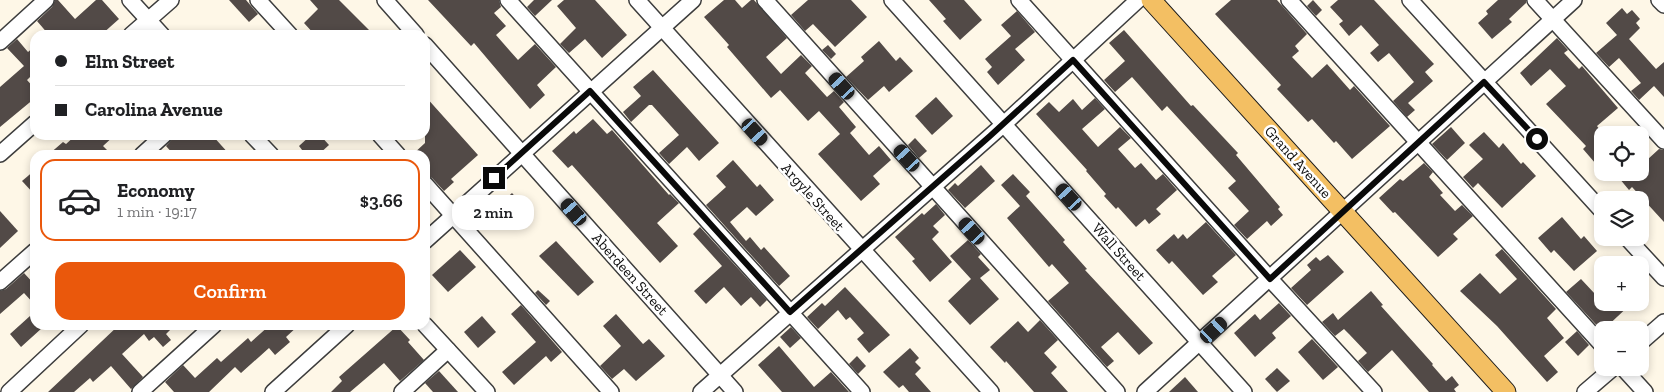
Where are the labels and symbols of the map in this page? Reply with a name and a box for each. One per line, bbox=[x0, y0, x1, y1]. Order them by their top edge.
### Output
car bbox=[826, 70, 857, 102]
car bbox=[739, 116, 770, 148]
street label: Grand Avenue bbox=[1261, 122, 1335, 202]
route start bbox=[1526, 128, 1548, 150]
car bbox=[891, 142, 922, 174]
street label: Argyle Street bbox=[778, 159, 849, 235]
route end bbox=[483, 167, 505, 189]
car bbox=[1053, 181, 1084, 213]
callout: 2 min bbox=[453, 196, 535, 230]
car bbox=[558, 196, 589, 228]
car bbox=[956, 215, 987, 247]
street label: Wall Street bbox=[1088, 219, 1150, 285]
street label: Aberdeen Street bbox=[588, 229, 672, 319]
car bbox=[1197, 314, 1230, 346]

